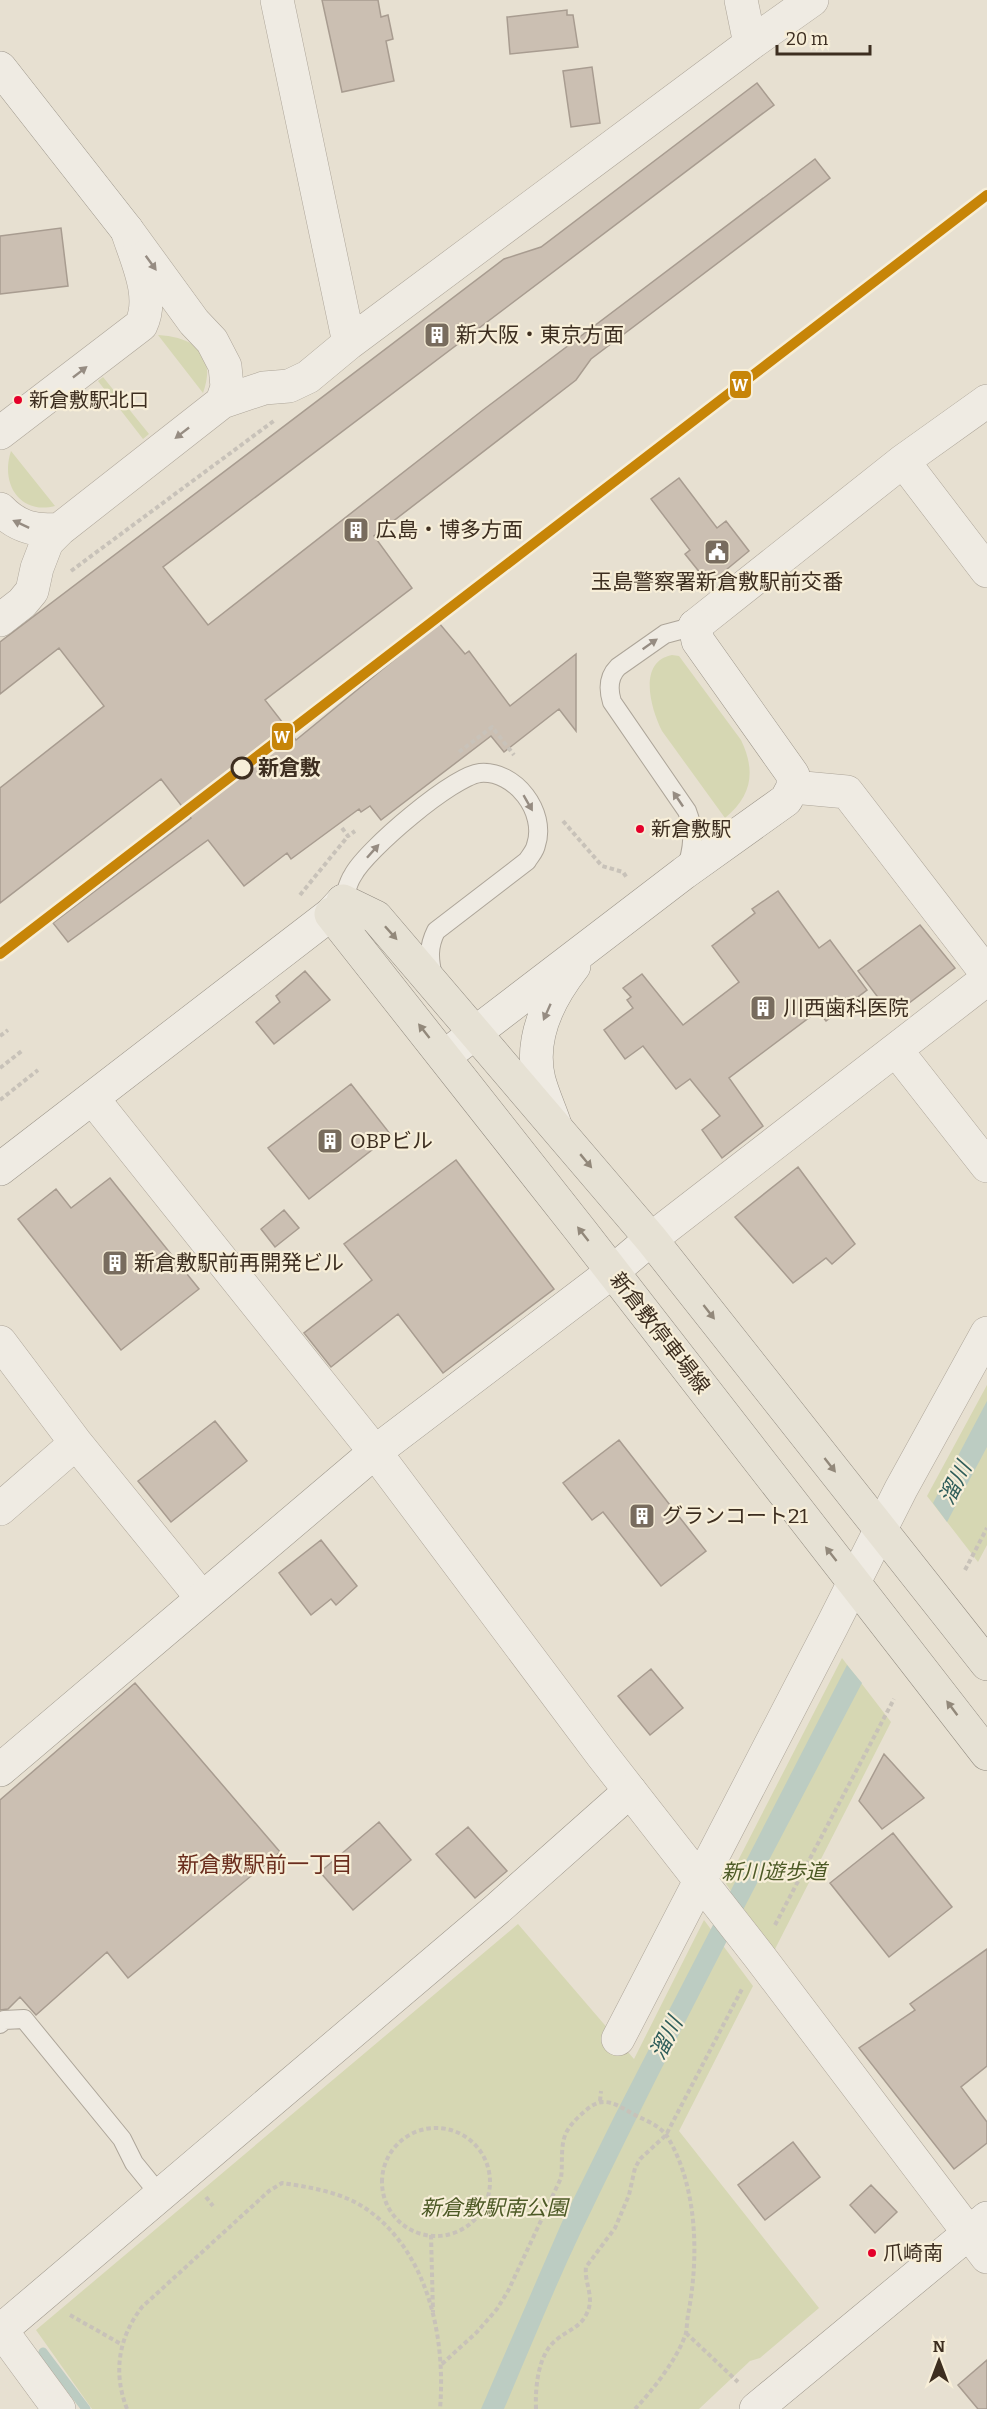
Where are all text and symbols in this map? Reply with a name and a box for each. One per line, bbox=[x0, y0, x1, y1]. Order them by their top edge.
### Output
scale bar bbox=[777, 18, 870, 56]
text: 20 m bbox=[786, 28, 828, 50]
one-way arrow bbox=[144, 255, 156, 270]
building icon: 新大阪・東京方面 bbox=[422, 320, 452, 350]
place label: 新大阪・東京方面 bbox=[456, 322, 624, 348]
one-way arrow bbox=[72, 367, 87, 379]
line badge: W bbox=[729, 370, 752, 399]
text: W bbox=[732, 376, 749, 395]
place label: 新倉敷駅北口 bbox=[29, 388, 149, 412]
marker: 新倉敷駅北口 bbox=[12, 394, 24, 406]
one-way arrow bbox=[174, 427, 190, 440]
building icon: 広島・博多方面 bbox=[341, 515, 371, 545]
place label: 広島・博多方面 bbox=[376, 517, 523, 543]
one-way arrow bbox=[13, 519, 30, 528]
public building icon: 玉島警察署新倉敷駅前交番 bbox=[702, 537, 732, 567]
place label: 玉島警察署新倉敷駅前交番 bbox=[591, 569, 843, 595]
one-way arrow bbox=[642, 638, 658, 650]
line badge: W bbox=[271, 722, 294, 751]
text: W bbox=[274, 728, 291, 747]
place label: 新倉敷 bbox=[258, 755, 321, 781]
marker: 新倉敷 bbox=[231, 757, 253, 779]
one-way arrow bbox=[673, 791, 684, 807]
one-way arrow bbox=[523, 795, 533, 812]
place label: 新倉敷駅 bbox=[651, 817, 731, 841]
marker: 新倉敷駅 bbox=[634, 823, 646, 835]
one-way arrow bbox=[366, 844, 380, 859]
one-way arrow bbox=[384, 925, 397, 940]
building icon: 川西歯科医院 bbox=[748, 993, 778, 1023]
place label: 川西歯科医院 bbox=[783, 995, 909, 1021]
one-way arrow bbox=[542, 1004, 552, 1022]
one-way arrow bbox=[418, 1023, 431, 1039]
building icon: OBPビル bbox=[315, 1126, 345, 1156]
place label: OBPビル bbox=[350, 1128, 433, 1154]
one-way arrow bbox=[579, 1153, 592, 1169]
one-way arrow bbox=[577, 1226, 590, 1242]
building icon: 新倉敷駅前再開発ビル bbox=[100, 1248, 130, 1278]
place label: 新倉敷駅前再開発ビル bbox=[134, 1250, 344, 1276]
street label: 新倉敷停車場線 bbox=[605, 1267, 715, 1399]
one-way arrow bbox=[702, 1304, 715, 1320]
water label: 溜川 bbox=[933, 1455, 978, 1509]
one-way arrow bbox=[823, 1457, 836, 1473]
building icon: グランコート21 bbox=[627, 1501, 657, 1531]
place label: グランコート21 bbox=[662, 1503, 808, 1529]
one-way arrow bbox=[825, 1547, 837, 1563]
one-way arrow bbox=[946, 1700, 958, 1715]
district label: 新倉敷駅前一丁目 bbox=[177, 1851, 353, 1878]
park label: 新川遊歩道 bbox=[722, 1859, 829, 1885]
water label: 溜川 bbox=[644, 2010, 689, 2064]
park label: 新倉敷駅南公園 bbox=[421, 2195, 570, 2221]
place label: 爪崎南 bbox=[883, 2241, 943, 2265]
marker: 爪崎南 bbox=[866, 2247, 878, 2259]
north arrow bbox=[909, 2331, 969, 2391]
text: N bbox=[933, 2337, 945, 2356]

